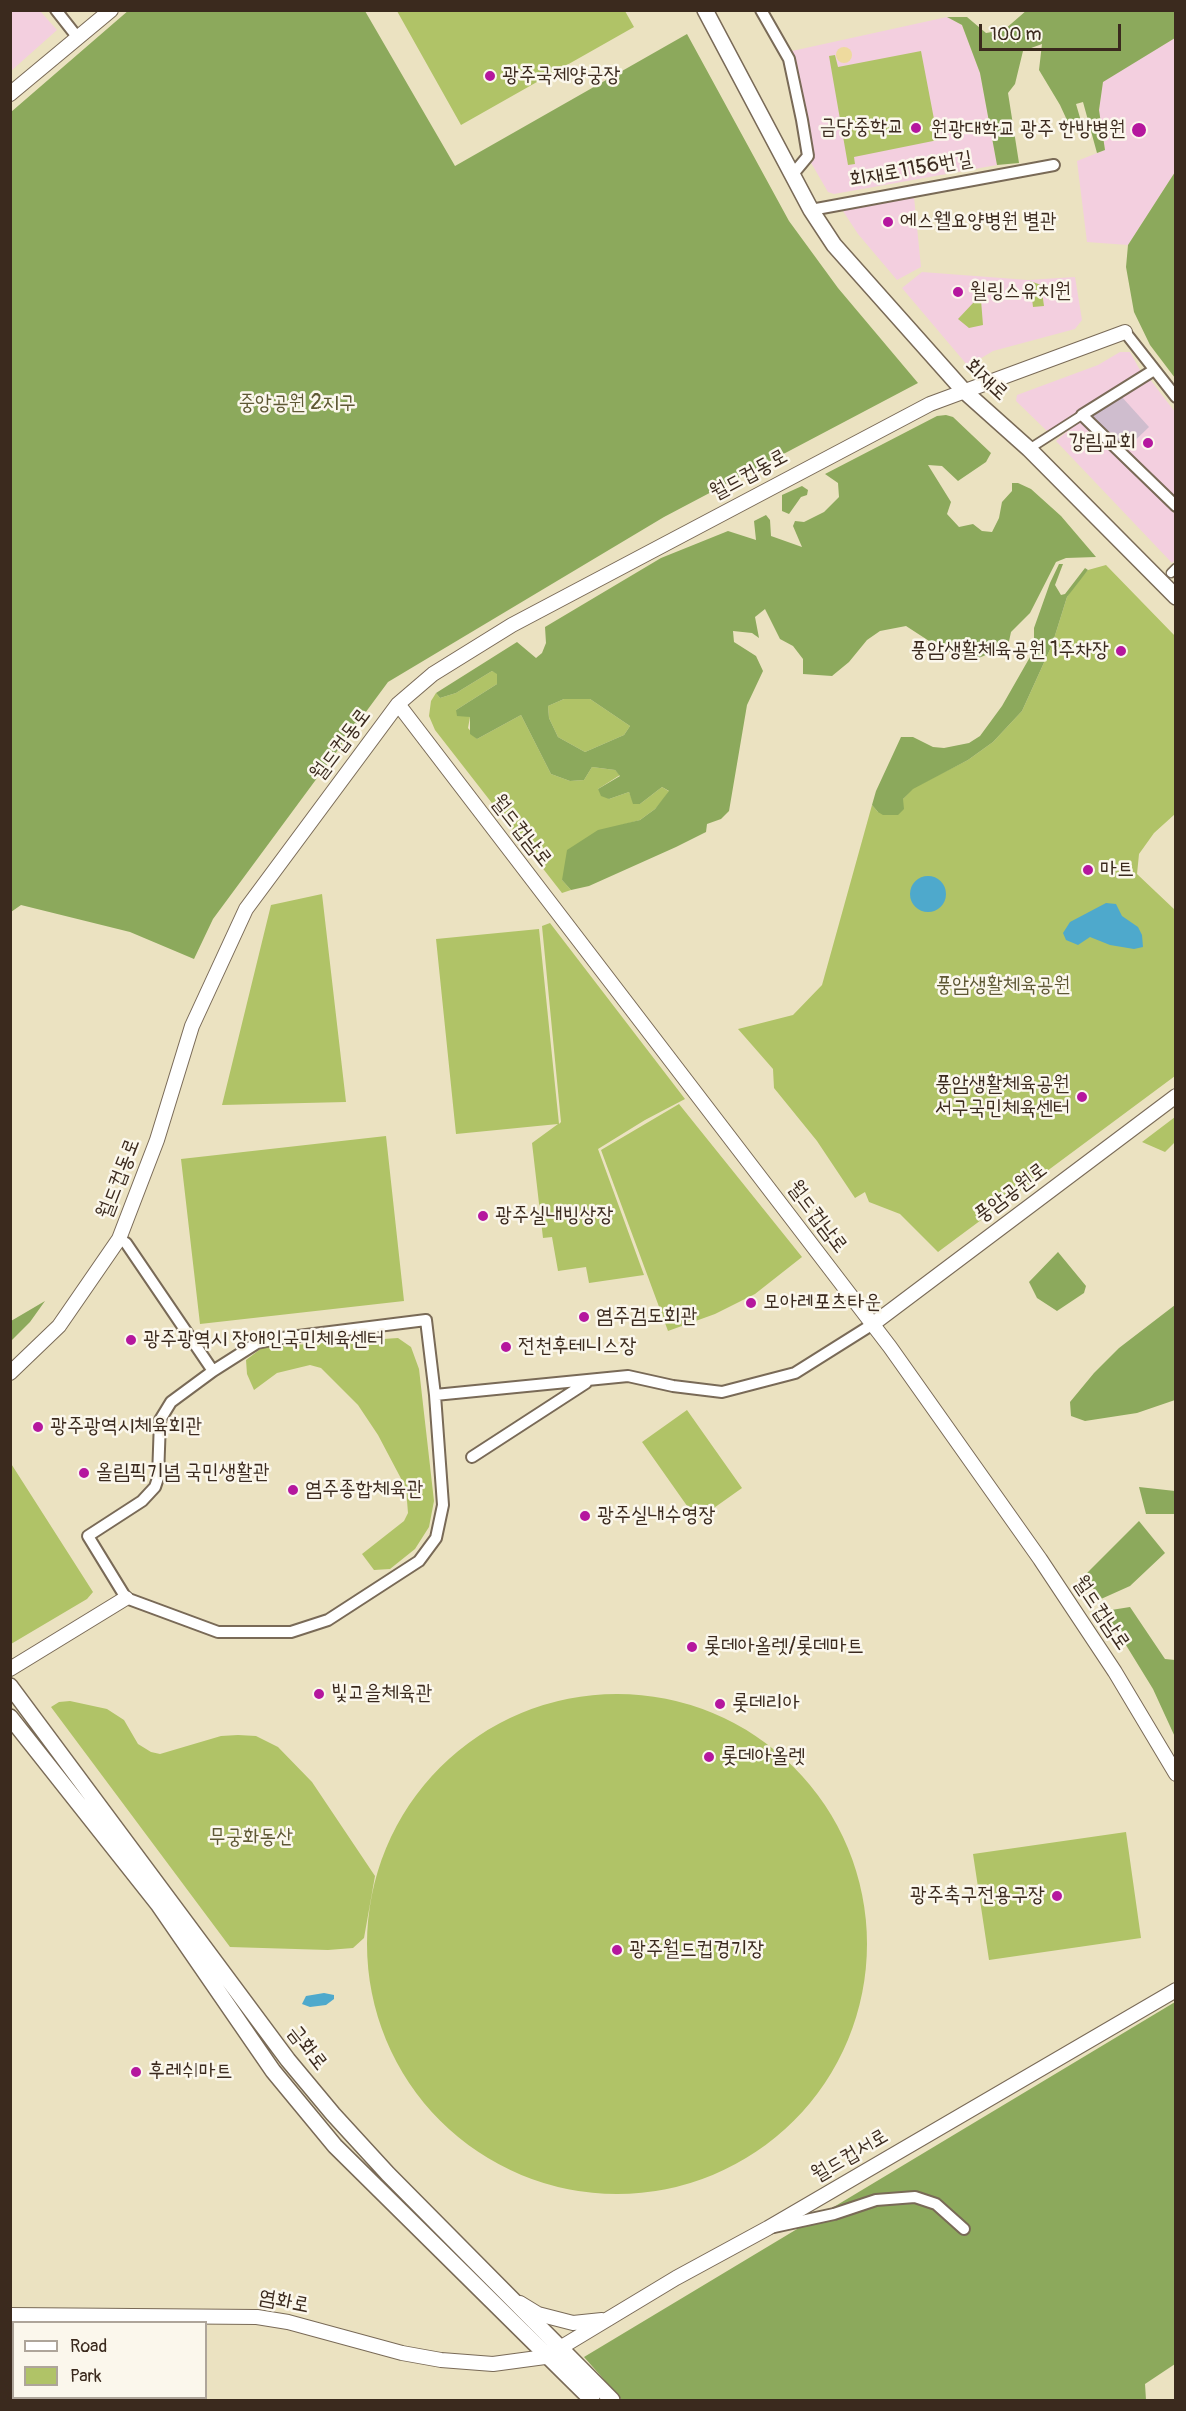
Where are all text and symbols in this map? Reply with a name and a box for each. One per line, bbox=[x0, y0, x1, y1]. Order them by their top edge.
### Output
scale bar bbox=[982, 12, 1124, 50]
text: 100 m bbox=[990, 23, 1042, 46]
place label: 광주국제양궁장 bbox=[502, 63, 620, 89]
marker: 광주국제양궁장 bbox=[483, 69, 497, 83]
place label: 금당중학교 bbox=[820, 115, 904, 141]
place label: 원광대학교 광주 한방병원 bbox=[931, 117, 1126, 143]
marker: 금당중학교 bbox=[909, 121, 923, 135]
marker: 원광대학교 광주 한방병원 bbox=[1130, 121, 1148, 139]
street label: 회재로1156번길 bbox=[847, 147, 975, 193]
place label: 에스웰요양병원 별관 bbox=[900, 209, 1057, 235]
marker: 에스웰요양병원 별관 bbox=[881, 215, 895, 229]
place label: 윌링스유치원 bbox=[970, 279, 1071, 305]
marker: 윌링스유치원 bbox=[951, 285, 965, 299]
street label: 회재로 bbox=[959, 353, 1013, 407]
park label: 중앙공원 2지구 bbox=[238, 391, 356, 417]
place label: 강림교회 bbox=[1068, 430, 1136, 456]
marker: 강림교회 bbox=[1141, 436, 1155, 450]
street label: 월드컵동로 bbox=[706, 444, 792, 506]
place label: 풍암생활체육공원 1주차장 bbox=[910, 638, 1109, 664]
marker: 풍암생활체육공원 1주차장 bbox=[1114, 644, 1128, 658]
street label: 월드컵동로 bbox=[306, 704, 376, 786]
street label: 월드컵남로 bbox=[485, 790, 557, 872]
place label: 마트 bbox=[1100, 857, 1134, 883]
marker: 마트 bbox=[1081, 863, 1095, 877]
park label: 풍암생활체육공원 bbox=[935, 973, 1071, 999]
place label: 풍암생활체육공원 서구국민체육센터 bbox=[935, 1072, 1070, 1122]
marker: 풍암생활체육공원 서구국민체육센터 bbox=[1075, 1090, 1089, 1104]
street label: 월드컵동로 bbox=[92, 1135, 146, 1223]
street label: 풍암공원로 bbox=[970, 1158, 1052, 1228]
street label: 월드컵남로 bbox=[782, 1176, 852, 1258]
place label: 광주실내빙상장 bbox=[495, 1203, 613, 1229]
marker: 광주실내빙상장 bbox=[476, 1209, 490, 1223]
place label: 모아레포츠타운 bbox=[763, 1290, 881, 1316]
marker: 모아레포츠타운 bbox=[744, 1296, 758, 1310]
place label: 염주검도회관 bbox=[596, 1304, 697, 1330]
marker: 염주검도회관 bbox=[577, 1310, 591, 1324]
place label: 광주광역시 장애인국민체육센터 bbox=[143, 1327, 384, 1353]
marker: 광주광역시 장애인국민체육센터 bbox=[124, 1333, 138, 1347]
place label: 전천후테니스장 bbox=[518, 1334, 636, 1360]
marker: 전천후테니스장 bbox=[499, 1340, 513, 1354]
place label: 광주광역시체육회관 bbox=[50, 1414, 202, 1440]
marker: 광주광역시체육회관 bbox=[31, 1420, 45, 1434]
place label: 올림픽기념 국민생활관 bbox=[96, 1460, 270, 1486]
marker: 올림픽기념 국민생활관 bbox=[77, 1466, 91, 1480]
place label: 염주종합체육관 bbox=[305, 1477, 423, 1503]
marker: 염주종합체육관 bbox=[286, 1483, 300, 1497]
place label: 광주실내수영장 bbox=[597, 1503, 715, 1529]
marker: 광주실내수영장 bbox=[578, 1509, 592, 1523]
street label: 월드컵남로 bbox=[1067, 1571, 1135, 1655]
place label: 롯데아올렛/롯데마트 bbox=[704, 1634, 864, 1660]
marker: 롯데아올렛/롯데마트 bbox=[685, 1640, 699, 1654]
place label: 빛고을체육관 bbox=[331, 1681, 432, 1707]
marker: 빛고을체육관 bbox=[312, 1687, 326, 1701]
place label: 롯데리아 bbox=[732, 1691, 800, 1717]
marker: 롯데리아 bbox=[713, 1697, 727, 1711]
place label: 롯데아올렛 bbox=[721, 1744, 805, 1770]
marker: 롯데아올렛 bbox=[702, 1750, 716, 1764]
park label: 무궁화동산 bbox=[209, 1825, 293, 1851]
place label: 광주축구전용구장 bbox=[910, 1883, 1045, 1909]
marker: 광주축구전용구장 bbox=[1050, 1889, 1064, 1903]
place label: 광주월드컵경기장 bbox=[629, 1937, 764, 1963]
marker: 광주월드컵경기장 bbox=[610, 1943, 624, 1957]
street label: 금화로 bbox=[281, 2020, 333, 2076]
place label: 후레쉬마트 bbox=[148, 2059, 232, 2085]
marker: 후레쉬마트 bbox=[129, 2065, 143, 2079]
street label: 월드컵서로 bbox=[807, 2124, 893, 2188]
street label: 염화로 bbox=[257, 2285, 311, 2319]
legend bbox=[12, 2321, 207, 2399]
text: Road bbox=[70, 2335, 107, 2358]
text: Park bbox=[70, 2365, 102, 2388]

